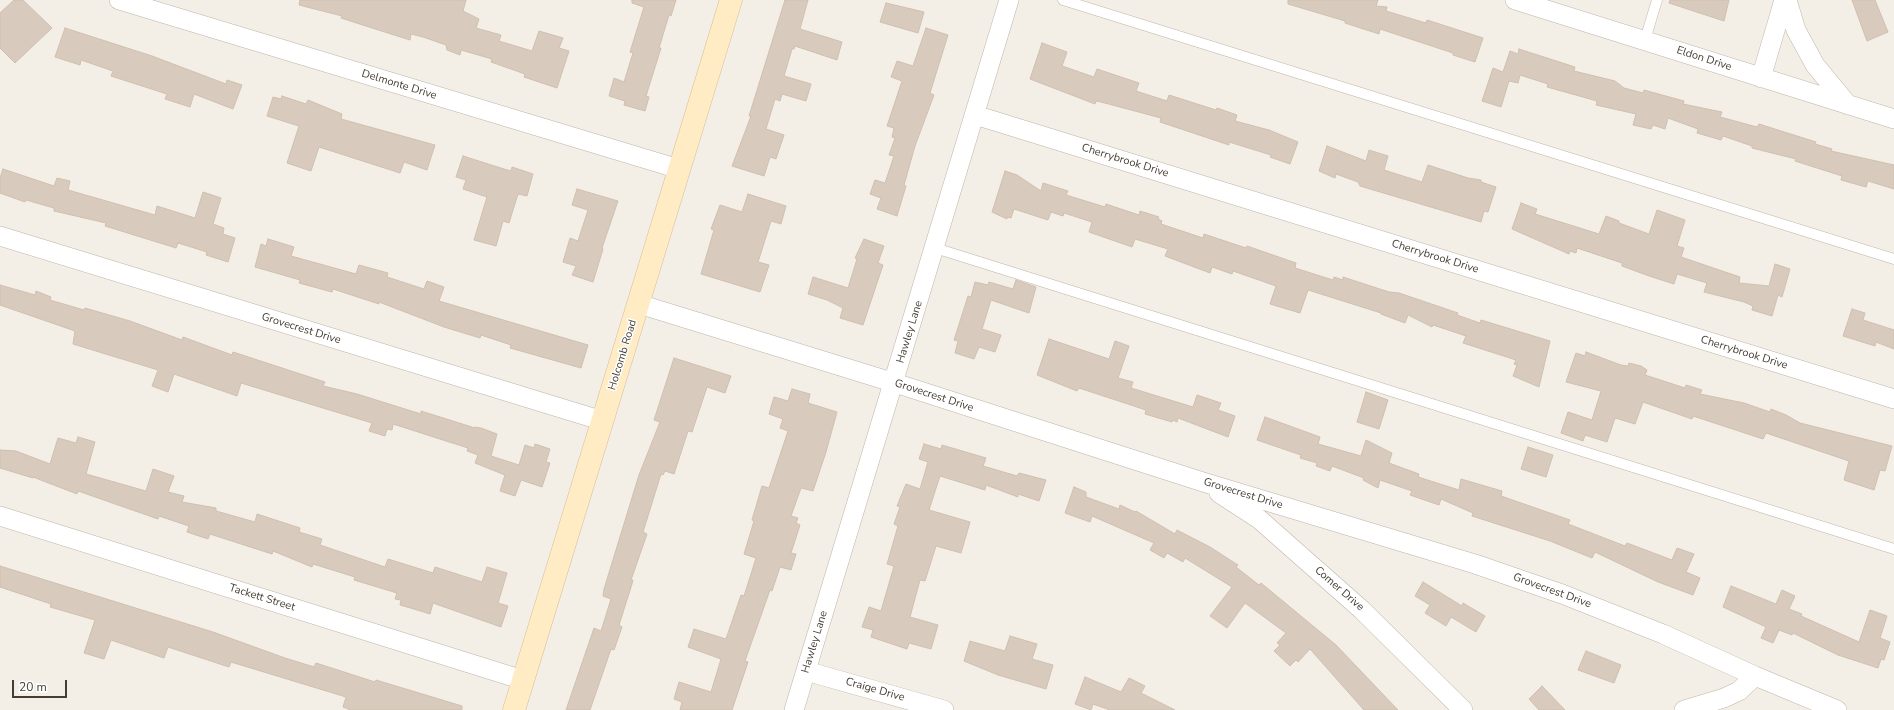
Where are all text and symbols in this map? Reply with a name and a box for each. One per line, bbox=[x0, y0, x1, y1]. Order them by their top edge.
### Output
street label: Eldon Drive bbox=[1675, 44, 1733, 74]
street label: Delmonte Drive bbox=[360, 67, 438, 103]
street label: Cherrybrook Drive bbox=[1080, 141, 1170, 181]
street label: Cherrybrook Drive bbox=[1390, 237, 1480, 277]
street label: Hawley Lane bbox=[894, 299, 926, 365]
street label: Grovecrest Drive bbox=[260, 311, 342, 347]
street label: Holcomb Road bbox=[606, 318, 640, 392]
street label: Cherrybrook Drive bbox=[1699, 333, 1789, 373]
street label: Grovecrest Drive bbox=[893, 377, 975, 415]
street label: Grovecrest Drive bbox=[1202, 476, 1284, 512]
street label: Comer Drive bbox=[1312, 564, 1366, 614]
street label: Grovecrest Drive bbox=[1511, 571, 1593, 611]
street label: Tackett Street bbox=[227, 582, 297, 614]
street label: Hawley Lane bbox=[799, 609, 831, 675]
scale bar bbox=[14, 672, 69, 698]
street label: Craige Drive bbox=[844, 675, 906, 705]
text: 20 m bbox=[19, 679, 47, 695]

